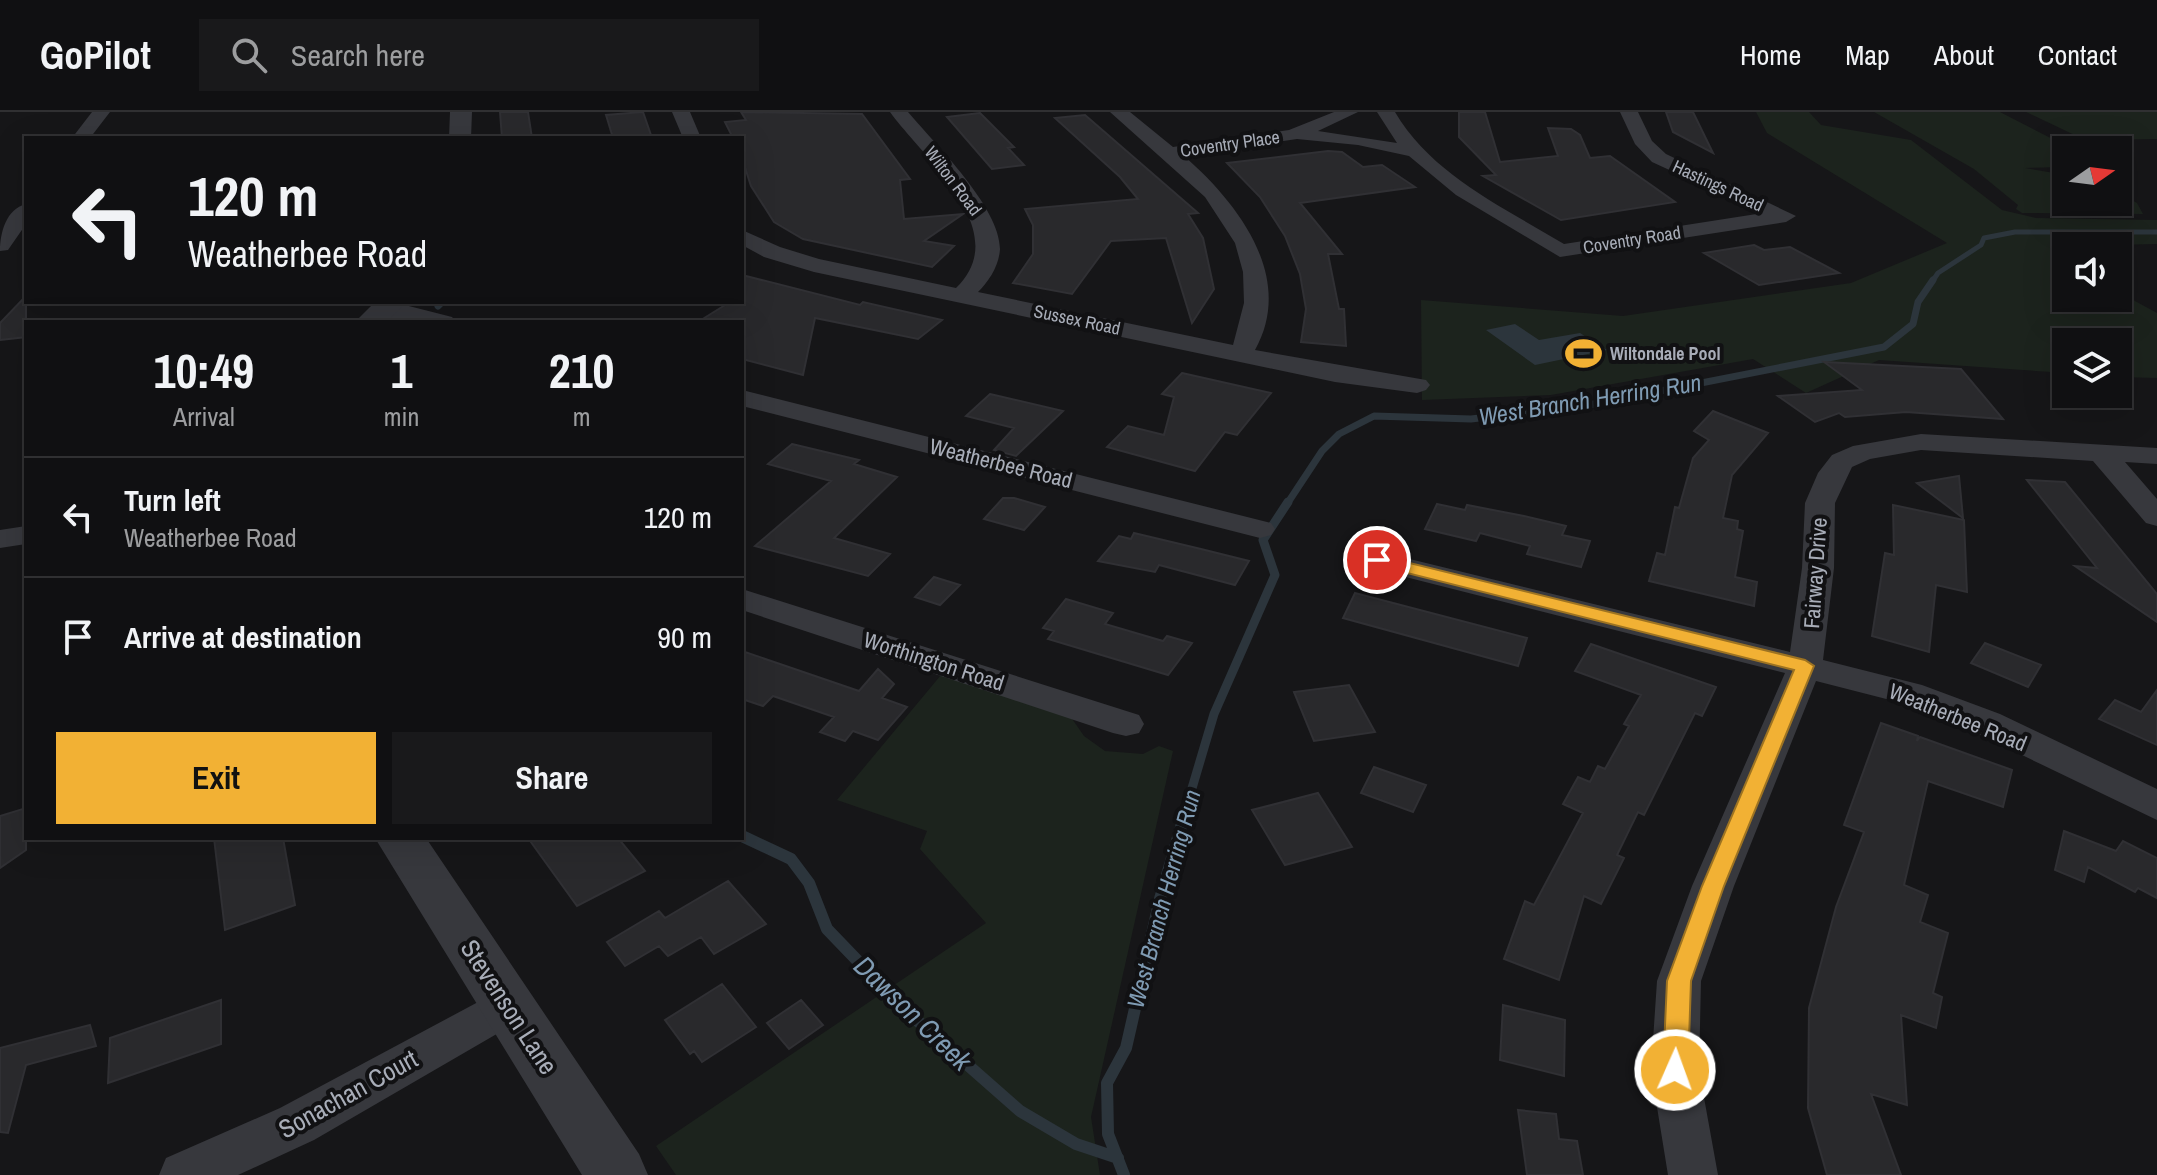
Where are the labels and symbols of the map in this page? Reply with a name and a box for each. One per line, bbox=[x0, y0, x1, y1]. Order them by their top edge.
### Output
street label: Coventry Place bbox=[1179, 124, 1281, 163]
north arrow bbox=[2052, 136, 2132, 216]
street label: Wilton Road bbox=[919, 141, 988, 221]
street label: Hastings Road bbox=[1669, 154, 1768, 218]
street label: Coventry Road bbox=[1581, 219, 1682, 260]
street label: Sussex Road bbox=[1032, 298, 1123, 341]
sports icon: Wiltondale Pool bbox=[1565, 335, 1603, 373]
place label: Wiltondale Pool bbox=[1610, 341, 1721, 366]
water label: West Branch Herring Run bbox=[1476, 366, 1703, 432]
street label: Weatherbee Road bbox=[926, 431, 1076, 495]
street label: Fairway Drive bbox=[1796, 516, 1834, 630]
pin bbox=[1343, 526, 1411, 594]
street label: Worthington Road bbox=[860, 624, 1008, 698]
street label: Weatherbee Road bbox=[1885, 676, 2031, 758]
water label: West Branch Herring Run bbox=[1118, 786, 1208, 1011]
street label: Stevenson Lane bbox=[453, 933, 566, 1081]
water label: Dawson Creek bbox=[846, 947, 981, 1080]
position arrow bbox=[1633, 1028, 1717, 1112]
street label: Sonachan Court bbox=[272, 1041, 424, 1146]

